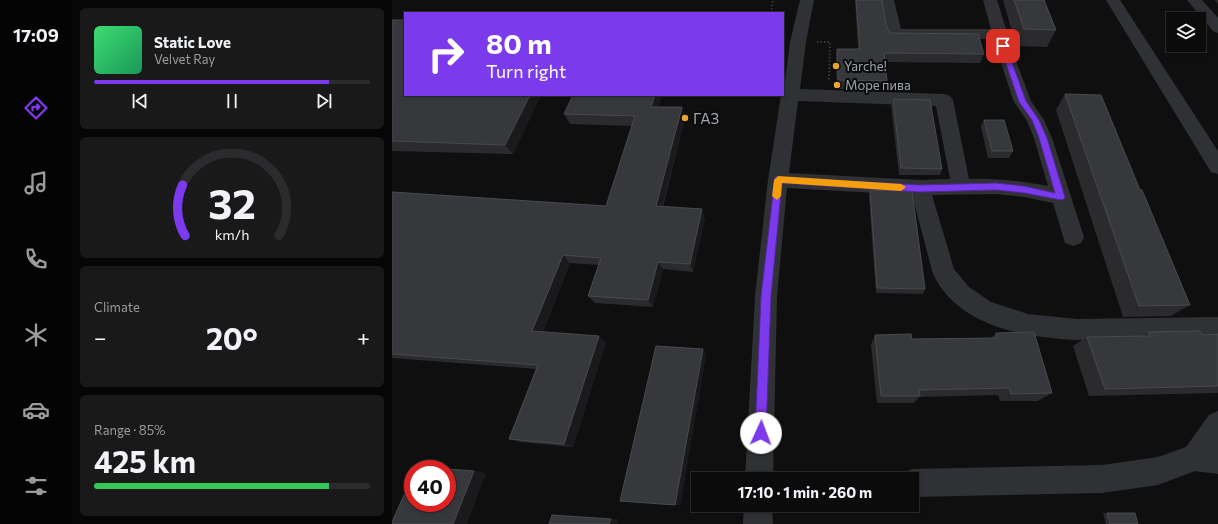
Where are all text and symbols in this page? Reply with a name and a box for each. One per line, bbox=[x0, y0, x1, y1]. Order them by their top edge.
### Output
map controls bbox=[1166, 12, 1206, 52]
button: layers bbox=[1166, 12, 1206, 52]
text: 17:09 bbox=[13, 24, 59, 46]
text: 80 m bbox=[486, 26, 552, 60]
icon: right bbox=[420, 28, 472, 80]
pin bbox=[986, 29, 1020, 63]
text: Static Love bbox=[154, 33, 231, 51]
icon: arrive bbox=[992, 35, 1014, 57]
text: Velvet Ray bbox=[154, 51, 215, 67]
place label: Yarche! bbox=[844, 58, 887, 74]
text: Turn right bbox=[486, 60, 566, 82]
marker: Yarche! bbox=[831, 61, 841, 71]
place label: Море пива bbox=[845, 77, 911, 93]
marker: Море пива bbox=[832, 80, 842, 90]
icon: previous bbox=[129, 90, 151, 112]
icon: pause bbox=[221, 90, 243, 112]
icon: next bbox=[313, 90, 335, 112]
icon: directions bbox=[22, 94, 50, 122]
place label: ГАЗ bbox=[693, 109, 719, 127]
marker: ГАЗ bbox=[680, 113, 690, 123]
icon: music bbox=[22, 169, 50, 197]
text: 32 bbox=[208, 176, 256, 227]
text: km/h bbox=[215, 224, 249, 242]
icon: phone bbox=[22, 245, 50, 273]
text: Climate bbox=[94, 299, 140, 315]
text: 20° bbox=[206, 319, 258, 356]
icon: climate bbox=[22, 321, 50, 349]
text: − bbox=[94, 324, 107, 351]
text: + bbox=[357, 324, 370, 351]
icon: car bbox=[22, 396, 50, 424]
position arrow bbox=[740, 412, 782, 454]
text: Range · 85% bbox=[94, 422, 166, 438]
text: 425 km bbox=[94, 442, 196, 479]
speed limit sign: 40 bbox=[404, 460, 456, 512]
icon: filters bbox=[22, 472, 50, 500]
text: 17:10 · 1 min · 260 m bbox=[738, 483, 872, 501]

